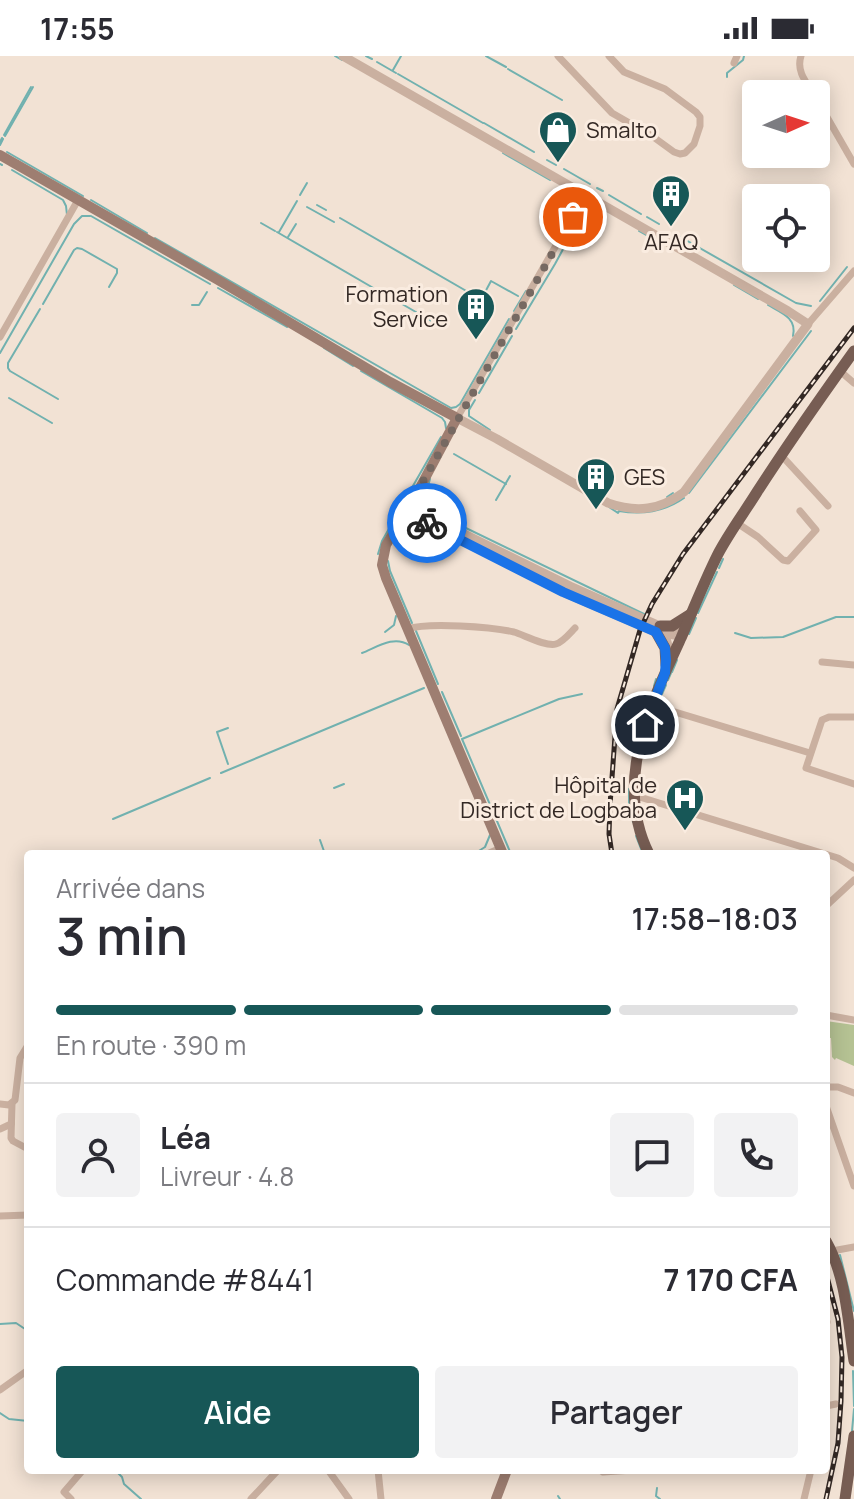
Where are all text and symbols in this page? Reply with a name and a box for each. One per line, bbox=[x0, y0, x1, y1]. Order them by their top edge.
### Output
text: 17:55 bbox=[40, 8, 115, 49]
north arrow bbox=[742, 80, 830, 168]
map controls bbox=[742, 80, 830, 272]
shop icon: Smalto bbox=[537, 109, 579, 164]
place label: Smalto bbox=[586, 115, 657, 145]
building icon: AFAQ bbox=[650, 173, 692, 228]
pin bbox=[539, 183, 607, 251]
button: locate bbox=[742, 184, 830, 272]
icon: bag bbox=[551, 195, 595, 239]
place label: AFAQ bbox=[644, 227, 698, 257]
place label: Formation Service bbox=[345, 279, 448, 334]
building icon: Formation Service bbox=[455, 286, 497, 341]
building icon: GES bbox=[575, 456, 617, 511]
place label: GES bbox=[624, 462, 665, 492]
courier bbox=[387, 483, 467, 563]
icon: bike bbox=[405, 501, 449, 545]
pin bbox=[611, 691, 679, 759]
icon: home bbox=[623, 703, 667, 747]
place label: Hôpital de District de Logbaba bbox=[460, 770, 657, 825]
hospital icon: Hôpital de District de Logbaba bbox=[664, 777, 706, 832]
text: Arrivée dans bbox=[56, 870, 205, 906]
text: 17:58–18:03 bbox=[631, 898, 798, 939]
text: 3 min bbox=[56, 900, 188, 971]
text: En route · 390 m bbox=[56, 1027, 246, 1063]
button: person bbox=[56, 1113, 140, 1197]
button: chat bbox=[610, 1113, 694, 1197]
button: phone bbox=[714, 1113, 798, 1197]
text: Léa bbox=[160, 1117, 211, 1158]
text: Livreur · 4.8 bbox=[160, 1158, 294, 1194]
text: Commande #8441 bbox=[56, 1259, 314, 1300]
text: 7 170 CFA bbox=[663, 1259, 798, 1300]
button: Aide bbox=[56, 1366, 419, 1458]
button: Partager bbox=[435, 1366, 798, 1458]

